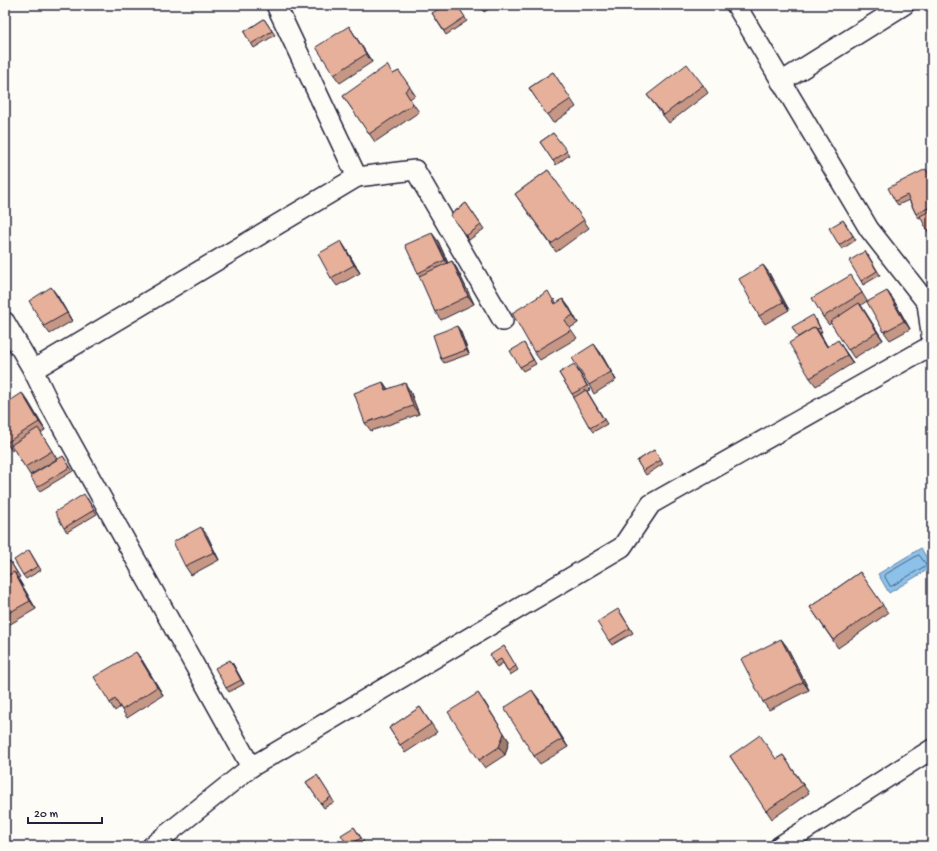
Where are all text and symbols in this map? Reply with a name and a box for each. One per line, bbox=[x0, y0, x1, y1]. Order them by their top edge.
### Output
scale bar bbox=[28, 799, 102, 825]
text: 20 m bbox=[34, 808, 59, 822]

